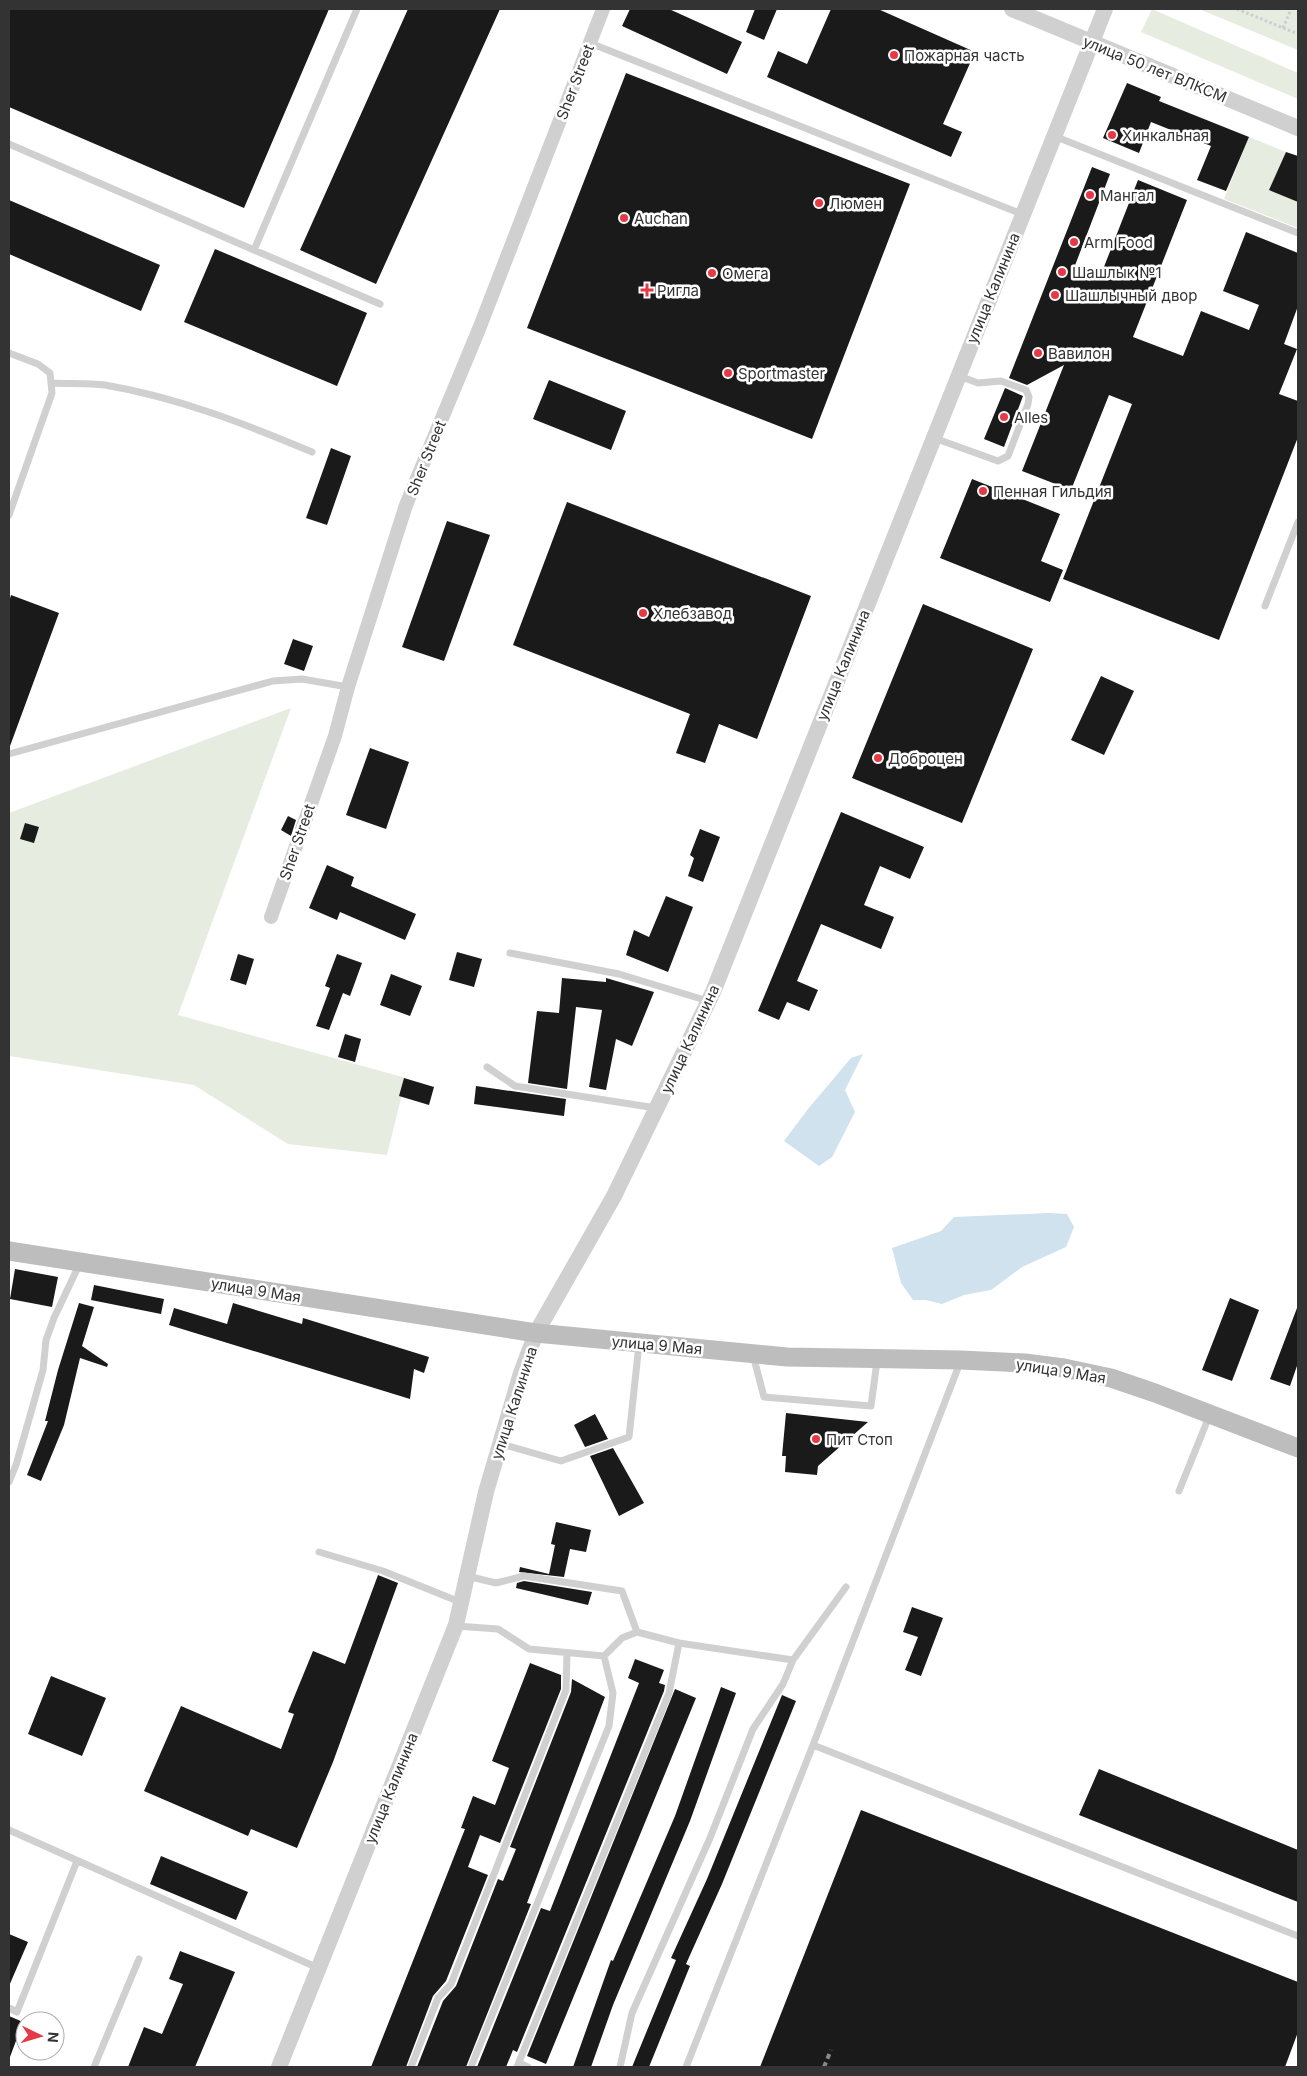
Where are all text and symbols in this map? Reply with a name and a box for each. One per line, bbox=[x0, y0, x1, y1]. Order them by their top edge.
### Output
street label: улица 50 лет ВЛКСМ bbox=[1080, 31, 1230, 107]
street label: Sher Street bbox=[552, 41, 598, 122]
place label: Пожарная часть bbox=[904, 46, 1025, 65]
marker: Пожарная часть bbox=[888, 49, 900, 61]
place label: Хинкальная bbox=[1122, 126, 1209, 145]
marker: Хинкальная bbox=[1106, 129, 1118, 141]
place label: Мангал bbox=[1100, 186, 1154, 205]
marker: Мангал bbox=[1084, 189, 1096, 201]
place label: Люмен bbox=[829, 194, 882, 213]
marker: Люмен bbox=[813, 197, 825, 209]
place label: Auchan bbox=[634, 209, 688, 228]
marker: Auchan bbox=[618, 212, 630, 224]
street label: улица Калинина bbox=[962, 230, 1024, 346]
place label: Arm Food bbox=[1084, 233, 1153, 252]
marker: Arm Food bbox=[1068, 236, 1080, 248]
place label: Шашлык №1 bbox=[1072, 263, 1162, 282]
place label: Омега bbox=[722, 264, 769, 283]
marker: Шашлык №1 bbox=[1056, 266, 1068, 278]
marker: Омега bbox=[706, 267, 718, 279]
place label: Ригла bbox=[657, 281, 699, 300]
marker: Ригла bbox=[641, 284, 653, 296]
place label: Шашлычный двор bbox=[1065, 286, 1198, 305]
marker: Шашлычный двор bbox=[1049, 289, 1061, 301]
place label: Вавилон bbox=[1048, 344, 1110, 363]
marker: Вавилон bbox=[1032, 347, 1044, 359]
place label: Sportmaster bbox=[738, 364, 826, 383]
marker: Sportmaster bbox=[722, 367, 734, 379]
place label: Alles bbox=[1014, 408, 1048, 427]
marker: Alles bbox=[998, 411, 1010, 423]
street label: Sher Street bbox=[402, 418, 450, 498]
place label: Пенная Гильдия bbox=[993, 482, 1112, 501]
marker: Пенная Гильдия bbox=[977, 485, 989, 497]
place label: Хлебзавод bbox=[653, 604, 732, 623]
marker: Хлебзавод bbox=[637, 607, 649, 619]
street label: улица Калинина bbox=[812, 607, 874, 723]
place label: Доброцен bbox=[888, 749, 963, 768]
marker: Доброцен bbox=[872, 752, 884, 764]
street label: Sher Street bbox=[275, 801, 319, 883]
street label: улица Калинина bbox=[656, 982, 724, 1096]
street label: улица 9 Мая bbox=[210, 1274, 302, 1306]
street label: улица 9 Мая bbox=[611, 1332, 703, 1358]
street label: улица Калинина bbox=[487, 1344, 541, 1462]
street label: улица 9 Мая bbox=[1015, 1355, 1107, 1387]
place label: Пит Стоп bbox=[826, 1430, 893, 1449]
marker: Пит Стоп bbox=[810, 1433, 822, 1445]
street label: улица Калинина bbox=[360, 1730, 422, 1846]
north arrow bbox=[15, 2011, 65, 2061]
text: N bbox=[45, 2031, 62, 2043]

